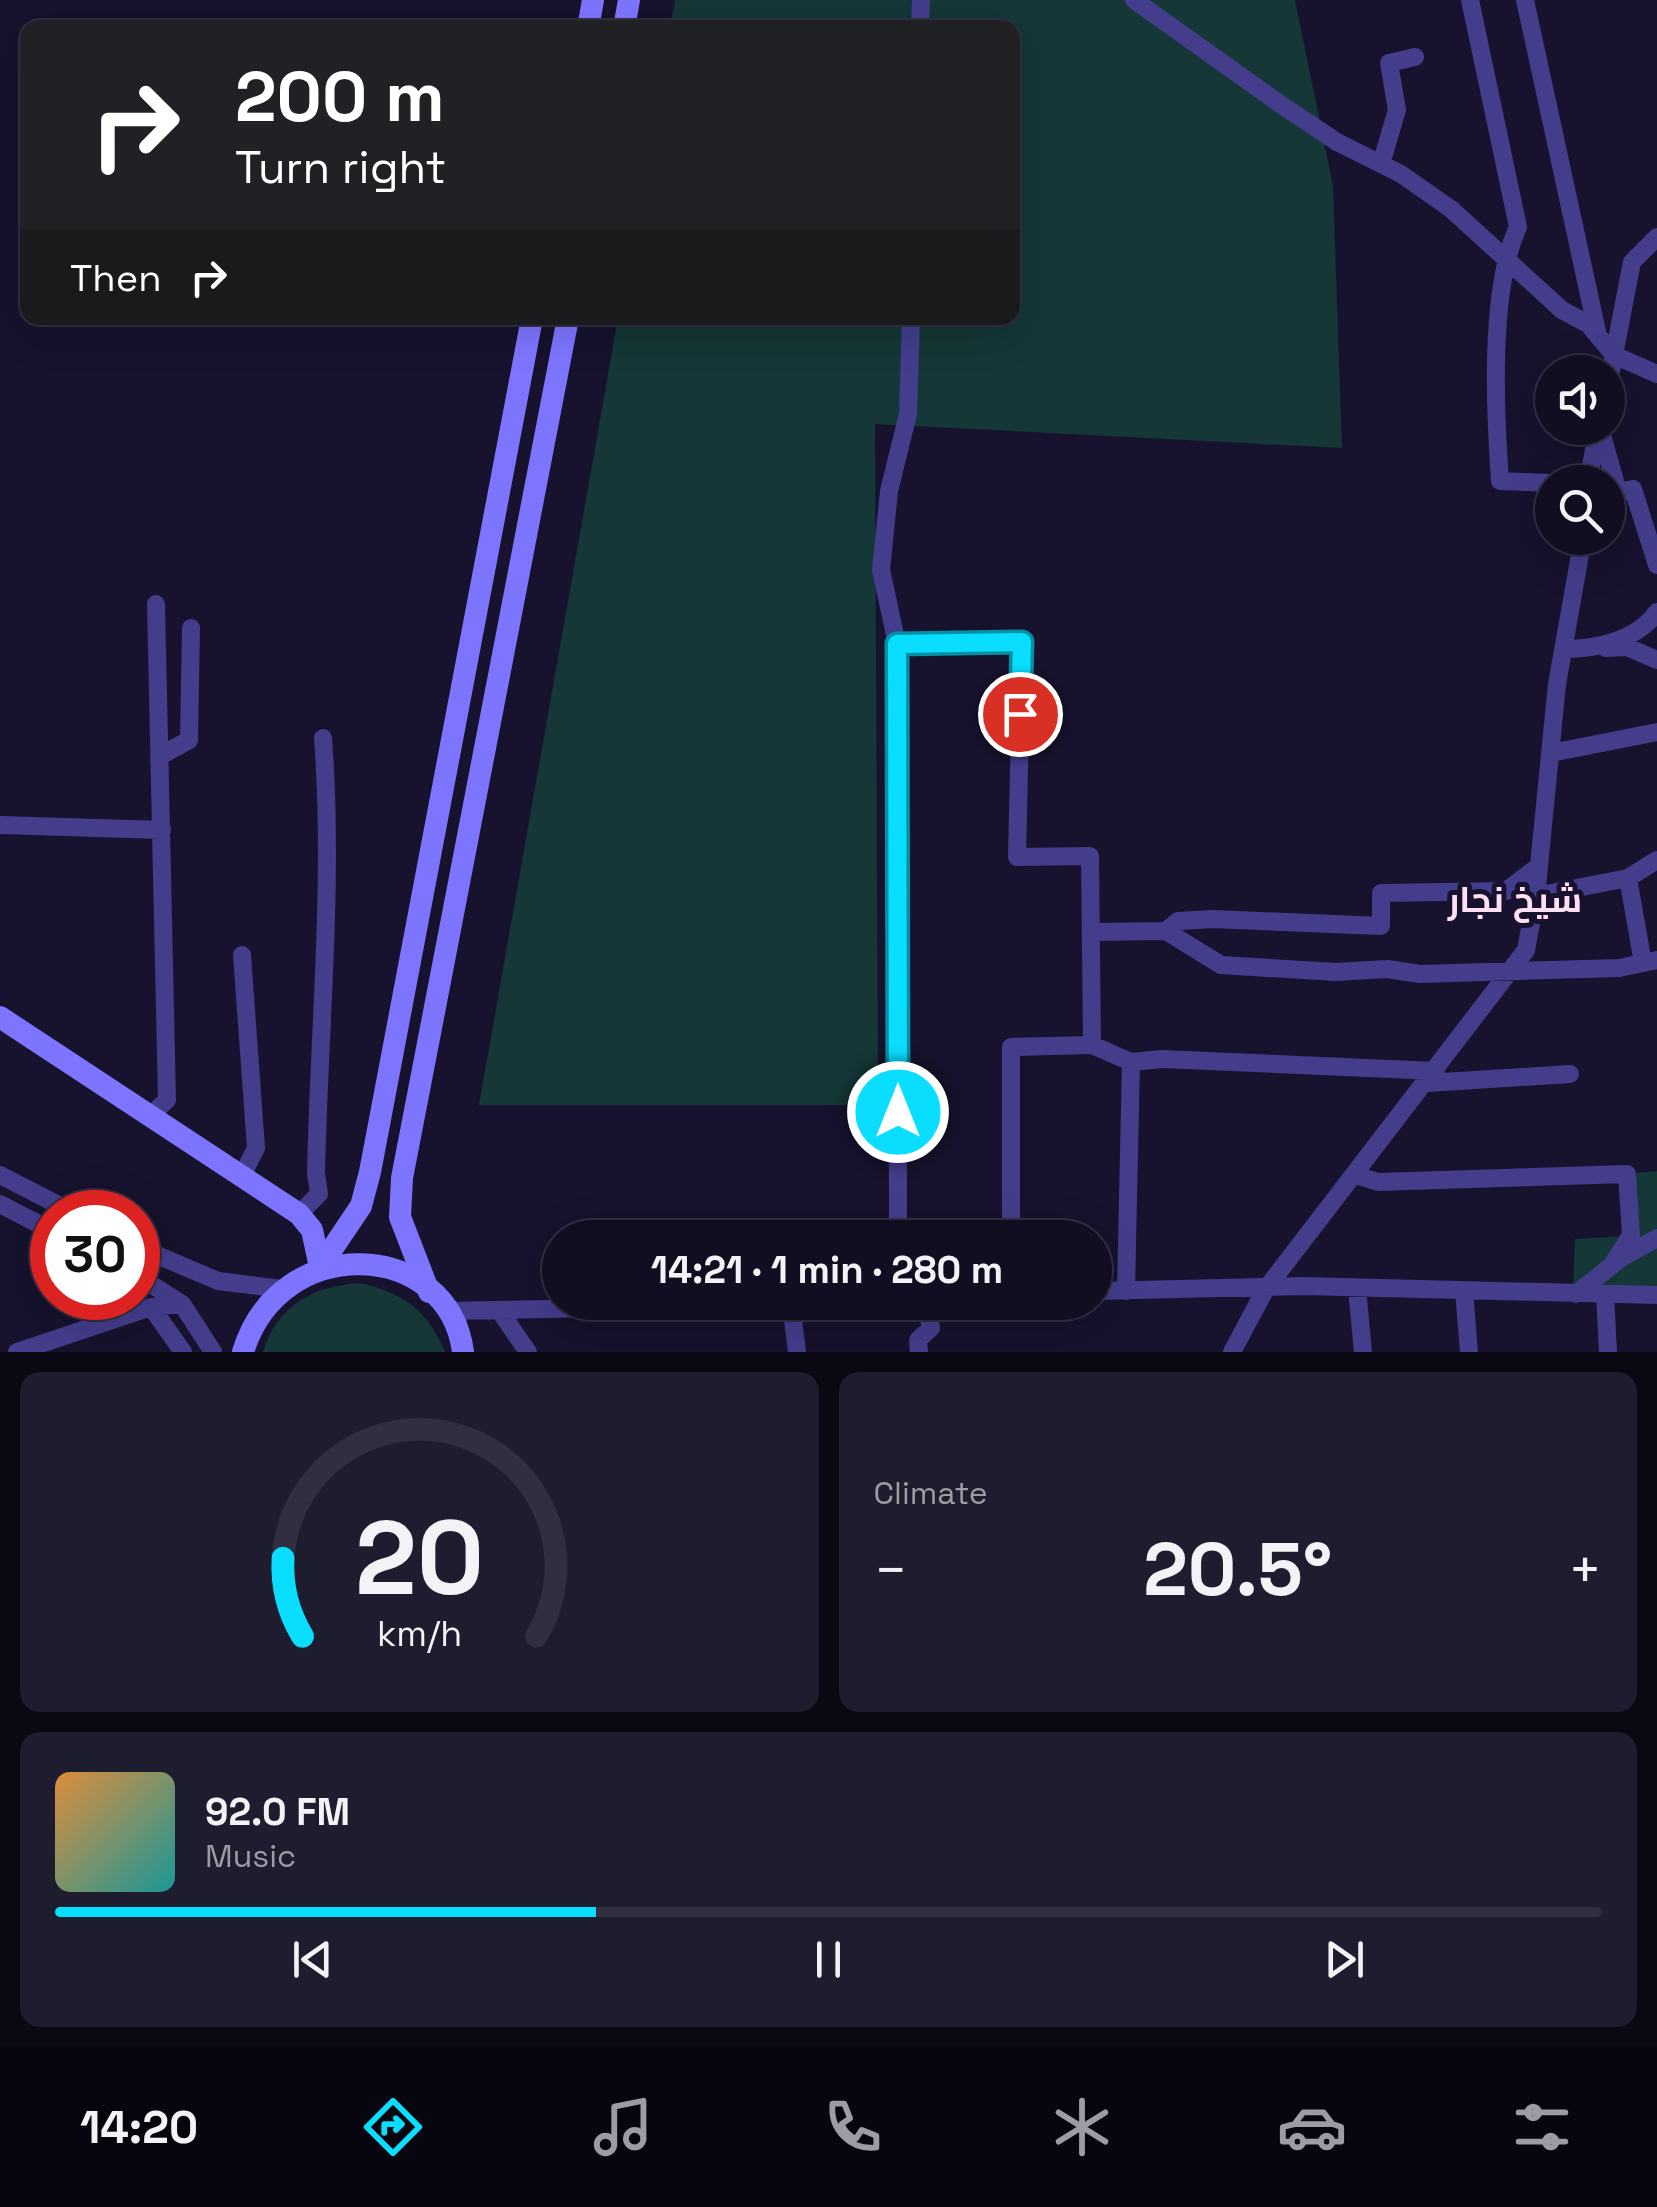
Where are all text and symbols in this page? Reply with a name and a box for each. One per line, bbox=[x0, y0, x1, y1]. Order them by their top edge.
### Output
text: 200 m bbox=[235, 52, 445, 141]
icon: right bbox=[70, 60, 200, 190]
text: Turn right bbox=[235, 139, 446, 196]
icon: right bbox=[181, 250, 236, 305]
text: Then bbox=[70, 254, 161, 302]
map controls bbox=[1535, 355, 1625, 555]
button: sound bbox=[1535, 355, 1625, 445]
button: search bbox=[1535, 465, 1625, 555]
pin bbox=[978, 672, 1063, 757]
icon: arrive bbox=[993, 687, 1048, 742]
district label: شيخ نجار bbox=[1447, 878, 1582, 924]
position arrow bbox=[846, 1060, 950, 1164]
speed limit sign: 30 bbox=[30, 1190, 160, 1320]
text: 14:21 · 1 min · 280 m bbox=[651, 1246, 1003, 1294]
text: Climate bbox=[874, 1473, 988, 1513]
text: 20 bbox=[355, 1492, 484, 1624]
text: 20.5° bbox=[1143, 1521, 1332, 1617]
text: − bbox=[874, 1535, 908, 1605]
text: + bbox=[1568, 1535, 1602, 1605]
text: km/h bbox=[377, 1611, 462, 1656]
text: 92.0 FM bbox=[205, 1788, 350, 1836]
text: Music bbox=[205, 1836, 296, 1876]
icon: previous bbox=[285, 1932, 340, 1987]
icon: pause bbox=[801, 1932, 856, 1987]
icon: next bbox=[1317, 1932, 1372, 1987]
icon: directions bbox=[358, 2092, 428, 2162]
icon: music bbox=[588, 2092, 658, 2162]
icon: phone bbox=[818, 2092, 888, 2162]
icon: climate bbox=[1047, 2092, 1117, 2162]
icon: car bbox=[1277, 2092, 1347, 2162]
icon: filters bbox=[1507, 2092, 1577, 2162]
text: 14:20 bbox=[80, 2099, 198, 2156]

